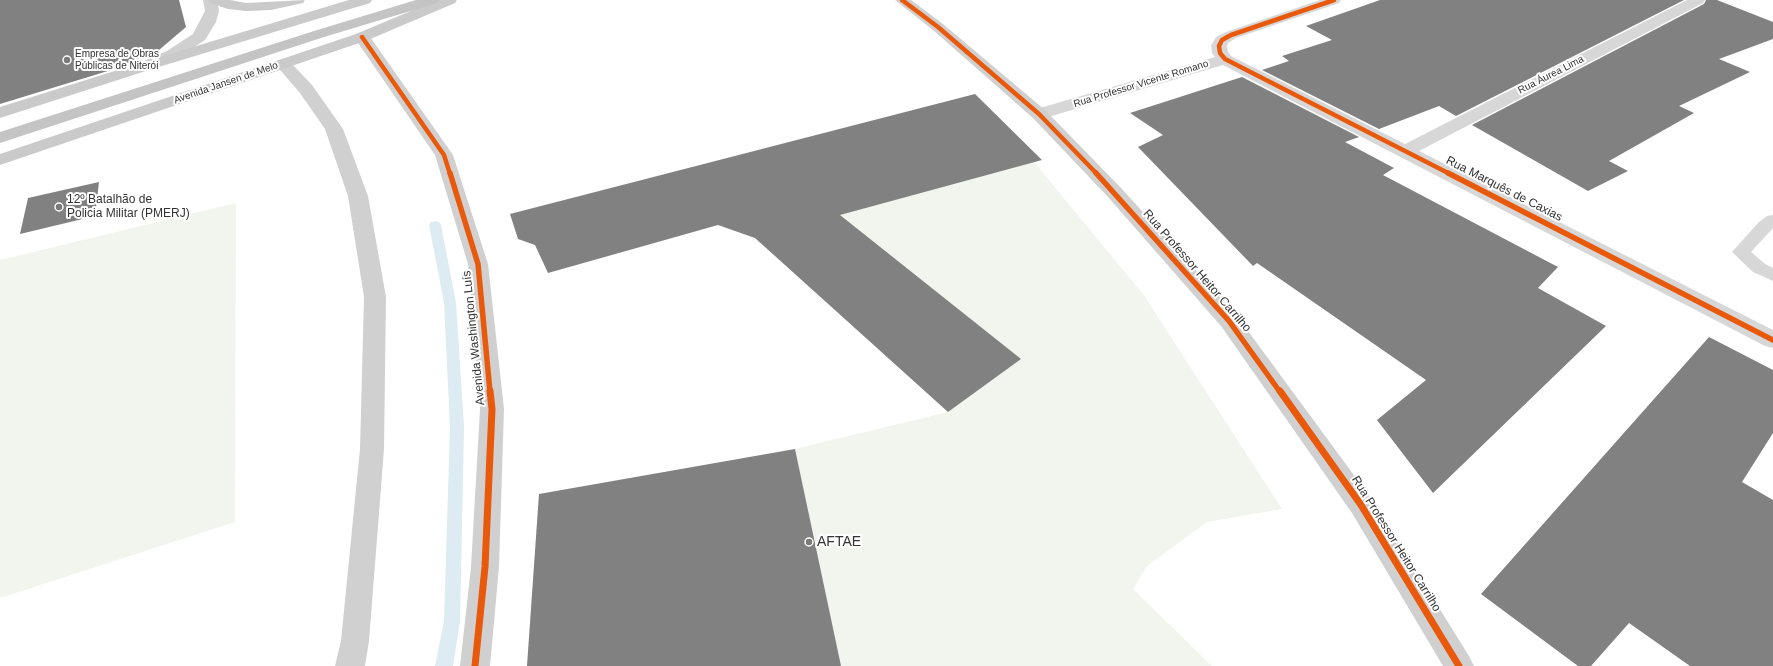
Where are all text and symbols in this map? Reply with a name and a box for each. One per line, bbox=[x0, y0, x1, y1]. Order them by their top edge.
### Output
place label: Empresa de Obras Públicas de Niterói bbox=[75, 48, 159, 72]
street label: Rua Áurea Lima bbox=[1516, 53, 1586, 97]
marker: Empresa de Obras Públicas de Niterói bbox=[62, 55, 72, 65]
street label: Rua Professor Vicente Romano bbox=[1072, 58, 1210, 110]
street label: Avenida Jansen de Melo bbox=[172, 60, 280, 106]
street label: Rua Marquês de Caxias bbox=[1443, 153, 1565, 225]
place label: 12º Batalhão de Policia Militar (PMERJ) bbox=[67, 193, 190, 221]
marker: 12º Batalhão de Policia Militar (PMERJ) bbox=[54, 202, 64, 212]
street label: Rua Professor Heitor Carrilho bbox=[1140, 207, 1254, 335]
street label: Avenida Washington Luís bbox=[460, 270, 488, 406]
street label: Rua Professor Heitor Carrilho bbox=[1348, 473, 1444, 615]
place label: AFTAE bbox=[817, 534, 861, 550]
marker: AFTAE bbox=[804, 537, 814, 547]

